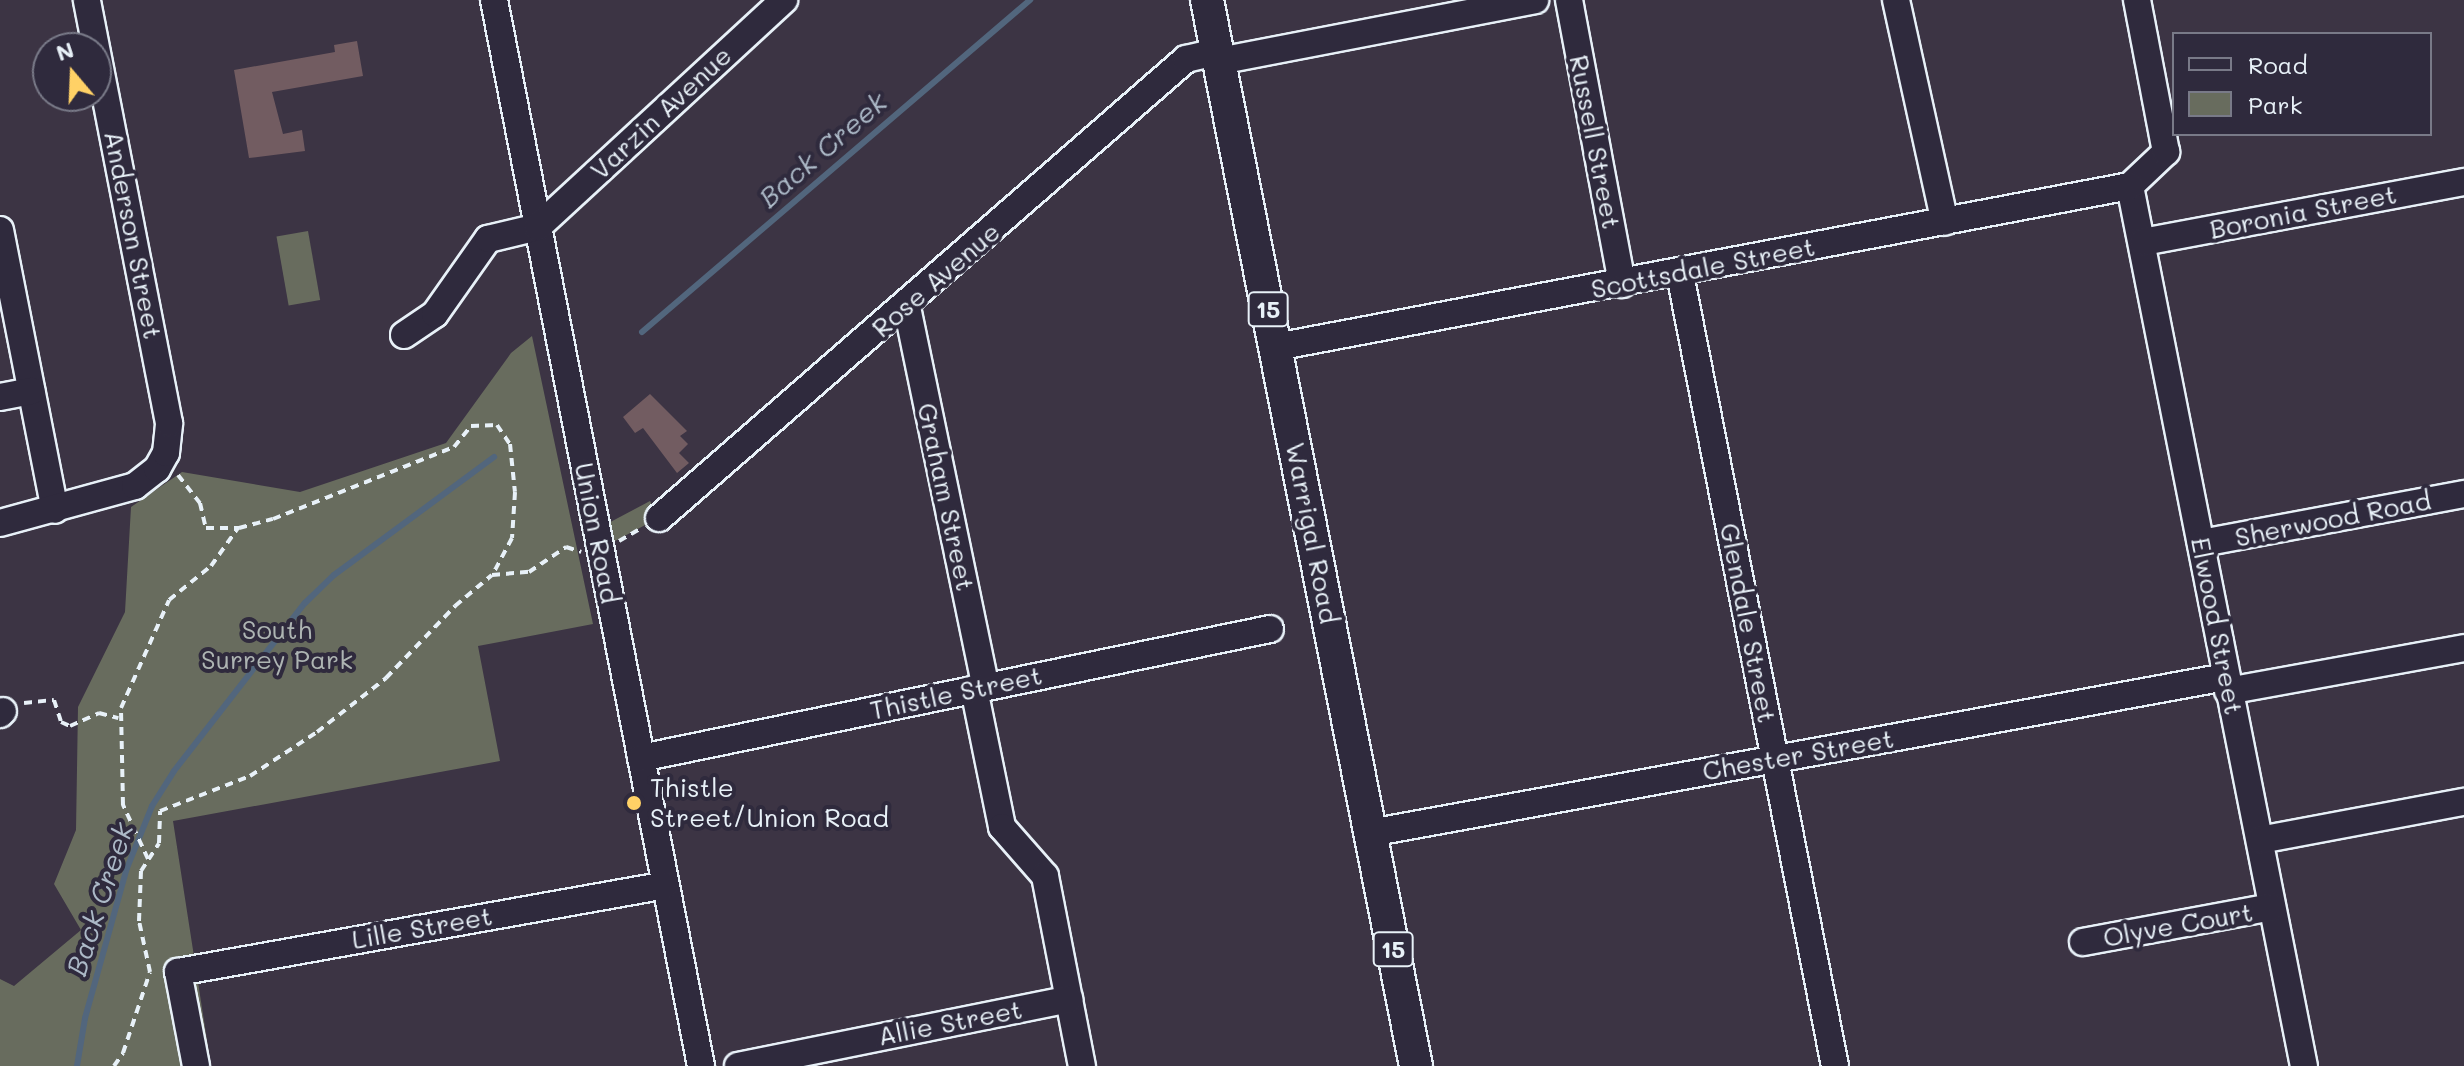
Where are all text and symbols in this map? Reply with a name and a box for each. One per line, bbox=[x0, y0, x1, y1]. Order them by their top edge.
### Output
north arrow bbox=[32, 32, 112, 112]
legend bbox=[2172, 32, 2432, 136]
text: N bbox=[52, 34, 77, 67]
street label: Varzin Avenue bbox=[584, 40, 738, 186]
text: Road bbox=[2248, 49, 2308, 80]
street label: Russell Street bbox=[1563, 52, 1627, 232]
water label: Back Creek bbox=[751, 84, 893, 214]
text: Park bbox=[2248, 89, 2302, 120]
street label: Anderson Street bbox=[98, 128, 168, 342]
street label: Boronia Street bbox=[2207, 179, 2399, 245]
street label: Rose Avenue bbox=[866, 216, 1006, 344]
street label: Scottsdale Street bbox=[1588, 231, 1818, 305]
road number: 15 bbox=[1246, 289, 1290, 329]
street label: Graham Street bbox=[911, 400, 981, 594]
street label: Warrigal Road bbox=[1279, 440, 1345, 626]
street label: Union Road bbox=[568, 460, 626, 606]
street label: Sherwood Road bbox=[2232, 485, 2434, 553]
street label: Glendale Street bbox=[1713, 521, 1783, 725]
street label: Elwood Street bbox=[2185, 535, 2249, 717]
park label: South Surrey Park bbox=[201, 614, 353, 676]
street label: Thistle Street bbox=[867, 660, 1045, 726]
street label: Chester Street bbox=[1700, 723, 1896, 787]
place label: Thistle Street/Union Road bbox=[650, 772, 889, 834]
marker: Thistle Street/Union Road bbox=[625, 794, 643, 812]
water label: Back Creek bbox=[59, 818, 139, 980]
street label: Olyve Court bbox=[2101, 896, 2255, 954]
street label: Lille Street bbox=[349, 900, 495, 956]
road number: 15 bbox=[1371, 929, 1415, 969]
street label: Allie Street bbox=[875, 994, 1025, 1052]

